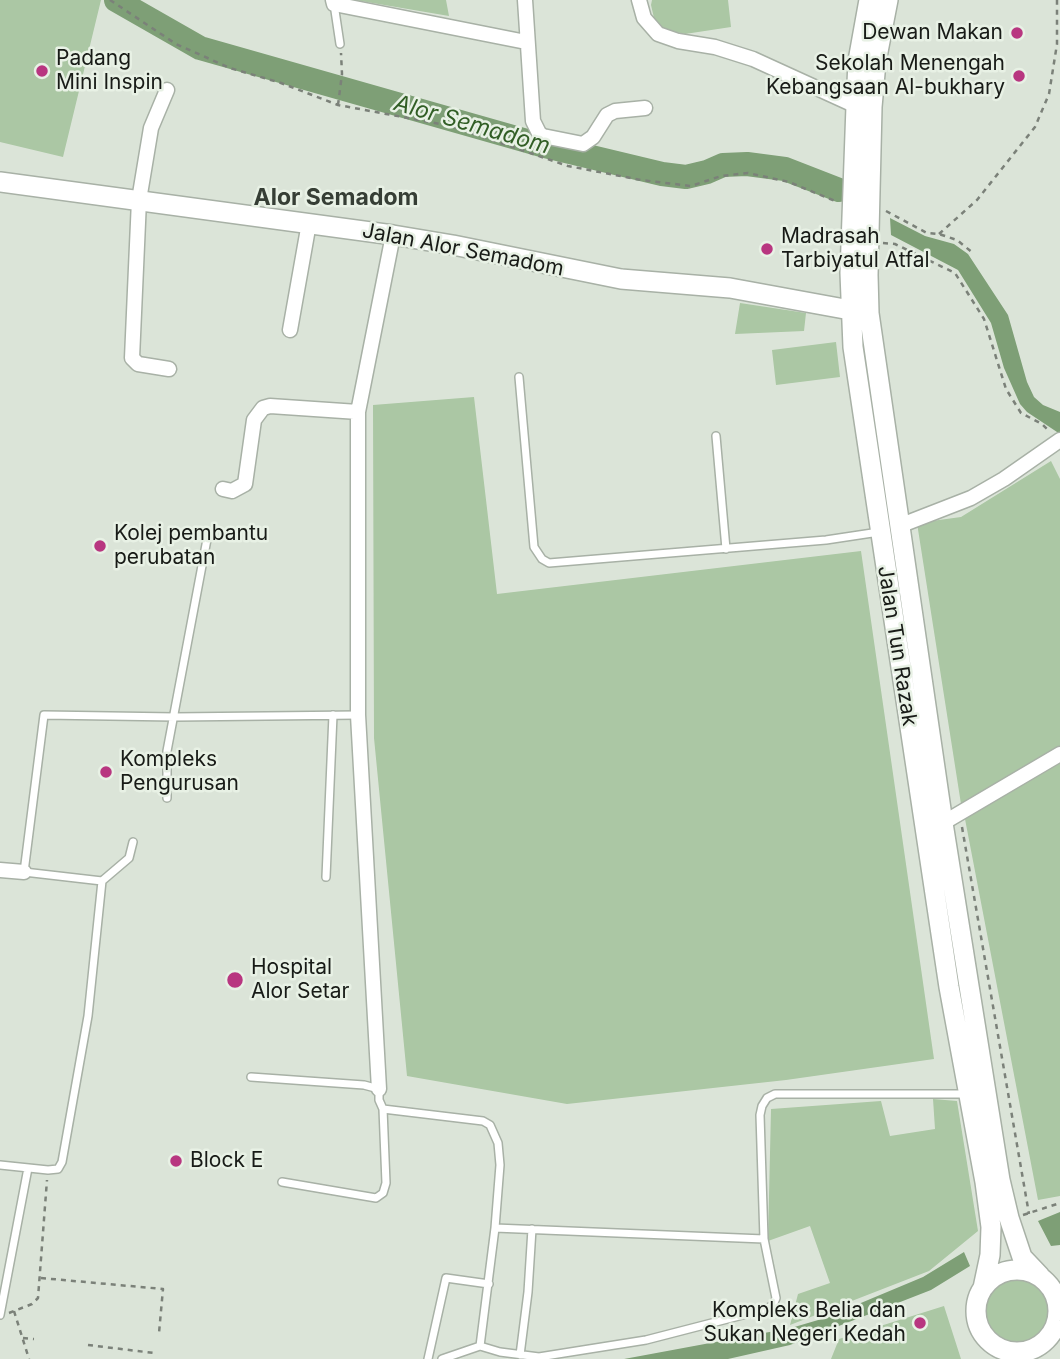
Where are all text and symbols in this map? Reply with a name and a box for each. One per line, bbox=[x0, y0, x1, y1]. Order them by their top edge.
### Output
place label: Dewan Makan bbox=[862, 20, 1003, 46]
marker: Dewan Makan bbox=[1009, 25, 1025, 41]
place label: Padang Mini Inspin bbox=[56, 46, 163, 96]
place label: Sekolah Menengah Kebangsaan Al-bukhary bbox=[766, 51, 1005, 101]
marker: Padang Mini Inspin bbox=[34, 63, 50, 79]
marker: Sekolah Menengah Kebangsaan Al-bukhary bbox=[1011, 68, 1027, 84]
water label: Alor Semadom bbox=[391, 90, 553, 160]
district label: Alor Semadom bbox=[253, 184, 419, 212]
street label: Jalan Alor Semadom bbox=[360, 218, 566, 282]
place label: Madrasah Tarbiyatul Atfal bbox=[781, 224, 930, 274]
marker: Madrasah Tarbiyatul Atfal bbox=[759, 241, 775, 257]
place label: Kolej pembantu perubatan bbox=[114, 521, 268, 571]
marker: Kolej pembantu perubatan bbox=[92, 538, 108, 554]
street label: Jalan Tun Razak bbox=[872, 564, 922, 728]
place label: Kompleks Pengurusan bbox=[120, 747, 239, 797]
marker: Kompleks Pengurusan bbox=[98, 764, 114, 780]
place label: Hospital Alor Setar bbox=[251, 955, 349, 1005]
marker: Hospital Alor Setar bbox=[225, 970, 245, 990]
place label: Block E bbox=[190, 1148, 263, 1174]
marker: Block E bbox=[168, 1153, 184, 1169]
place label: Kompleks Belia dan Sukan Negeri Kedah bbox=[703, 1298, 906, 1348]
marker: Kompleks Belia dan Sukan Negeri Kedah bbox=[912, 1315, 928, 1331]

